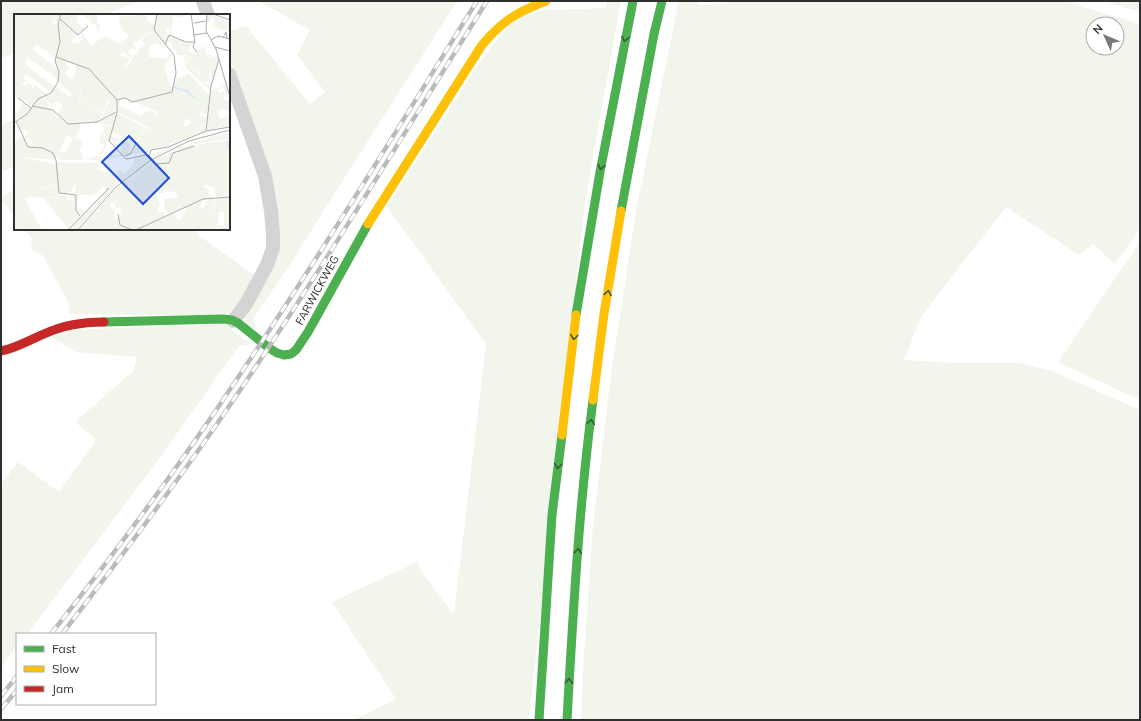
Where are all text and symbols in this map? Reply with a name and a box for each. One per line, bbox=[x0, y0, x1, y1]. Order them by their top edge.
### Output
inset map bbox=[14, 14, 230, 230]
north arrow bbox=[1085, 16, 1125, 56]
text: N bbox=[1090, 21, 1106, 37]
one-way arrow bbox=[622, 36, 630, 42]
one-way arrow bbox=[597, 164, 606, 170]
street label: FARWICKWEG bbox=[292, 253, 342, 327]
one-way arrow bbox=[603, 290, 612, 296]
one-way arrow bbox=[569, 334, 578, 340]
one-way arrow bbox=[586, 419, 595, 425]
one-way arrow bbox=[554, 463, 563, 469]
one-way arrow bbox=[573, 548, 582, 554]
legend bbox=[16, 633, 156, 705]
text: Fast bbox=[52, 641, 76, 656]
text: Slow bbox=[52, 661, 80, 676]
one-way arrow bbox=[565, 678, 573, 684]
text: Jam bbox=[52, 681, 74, 696]

